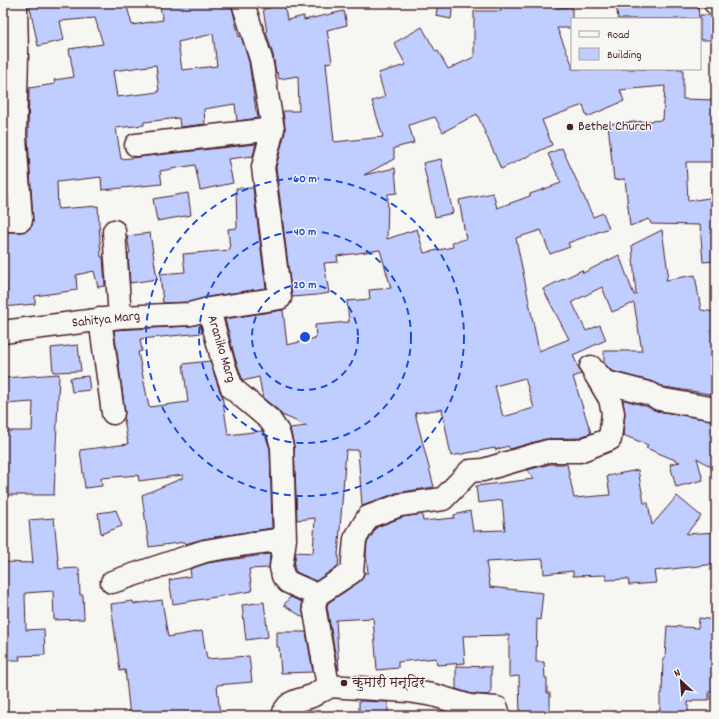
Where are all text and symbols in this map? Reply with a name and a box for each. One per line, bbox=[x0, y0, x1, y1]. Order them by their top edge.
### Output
legend bbox=[571, 18, 701, 70]
text: Road bbox=[607, 27, 629, 44]
text: Building bbox=[607, 47, 642, 64]
place label: Bethel Church bbox=[578, 117, 652, 137]
marker: Bethel Church bbox=[565, 122, 575, 132]
text: 60 m bbox=[293, 171, 317, 188]
text: 40 m bbox=[294, 224, 316, 241]
text: 20 m bbox=[294, 277, 316, 294]
street label: Sahitya Marg bbox=[71, 306, 141, 334]
street label: Araniko Marg bbox=[201, 313, 241, 385]
centre of rings bbox=[298, 330, 312, 344]
north arrow bbox=[661, 661, 701, 701]
text: N bbox=[672, 665, 684, 682]
place label: कुमारी मन्दिर bbox=[351, 673, 426, 693]
marker: कुमारी मन्दिर bbox=[339, 678, 349, 688]

